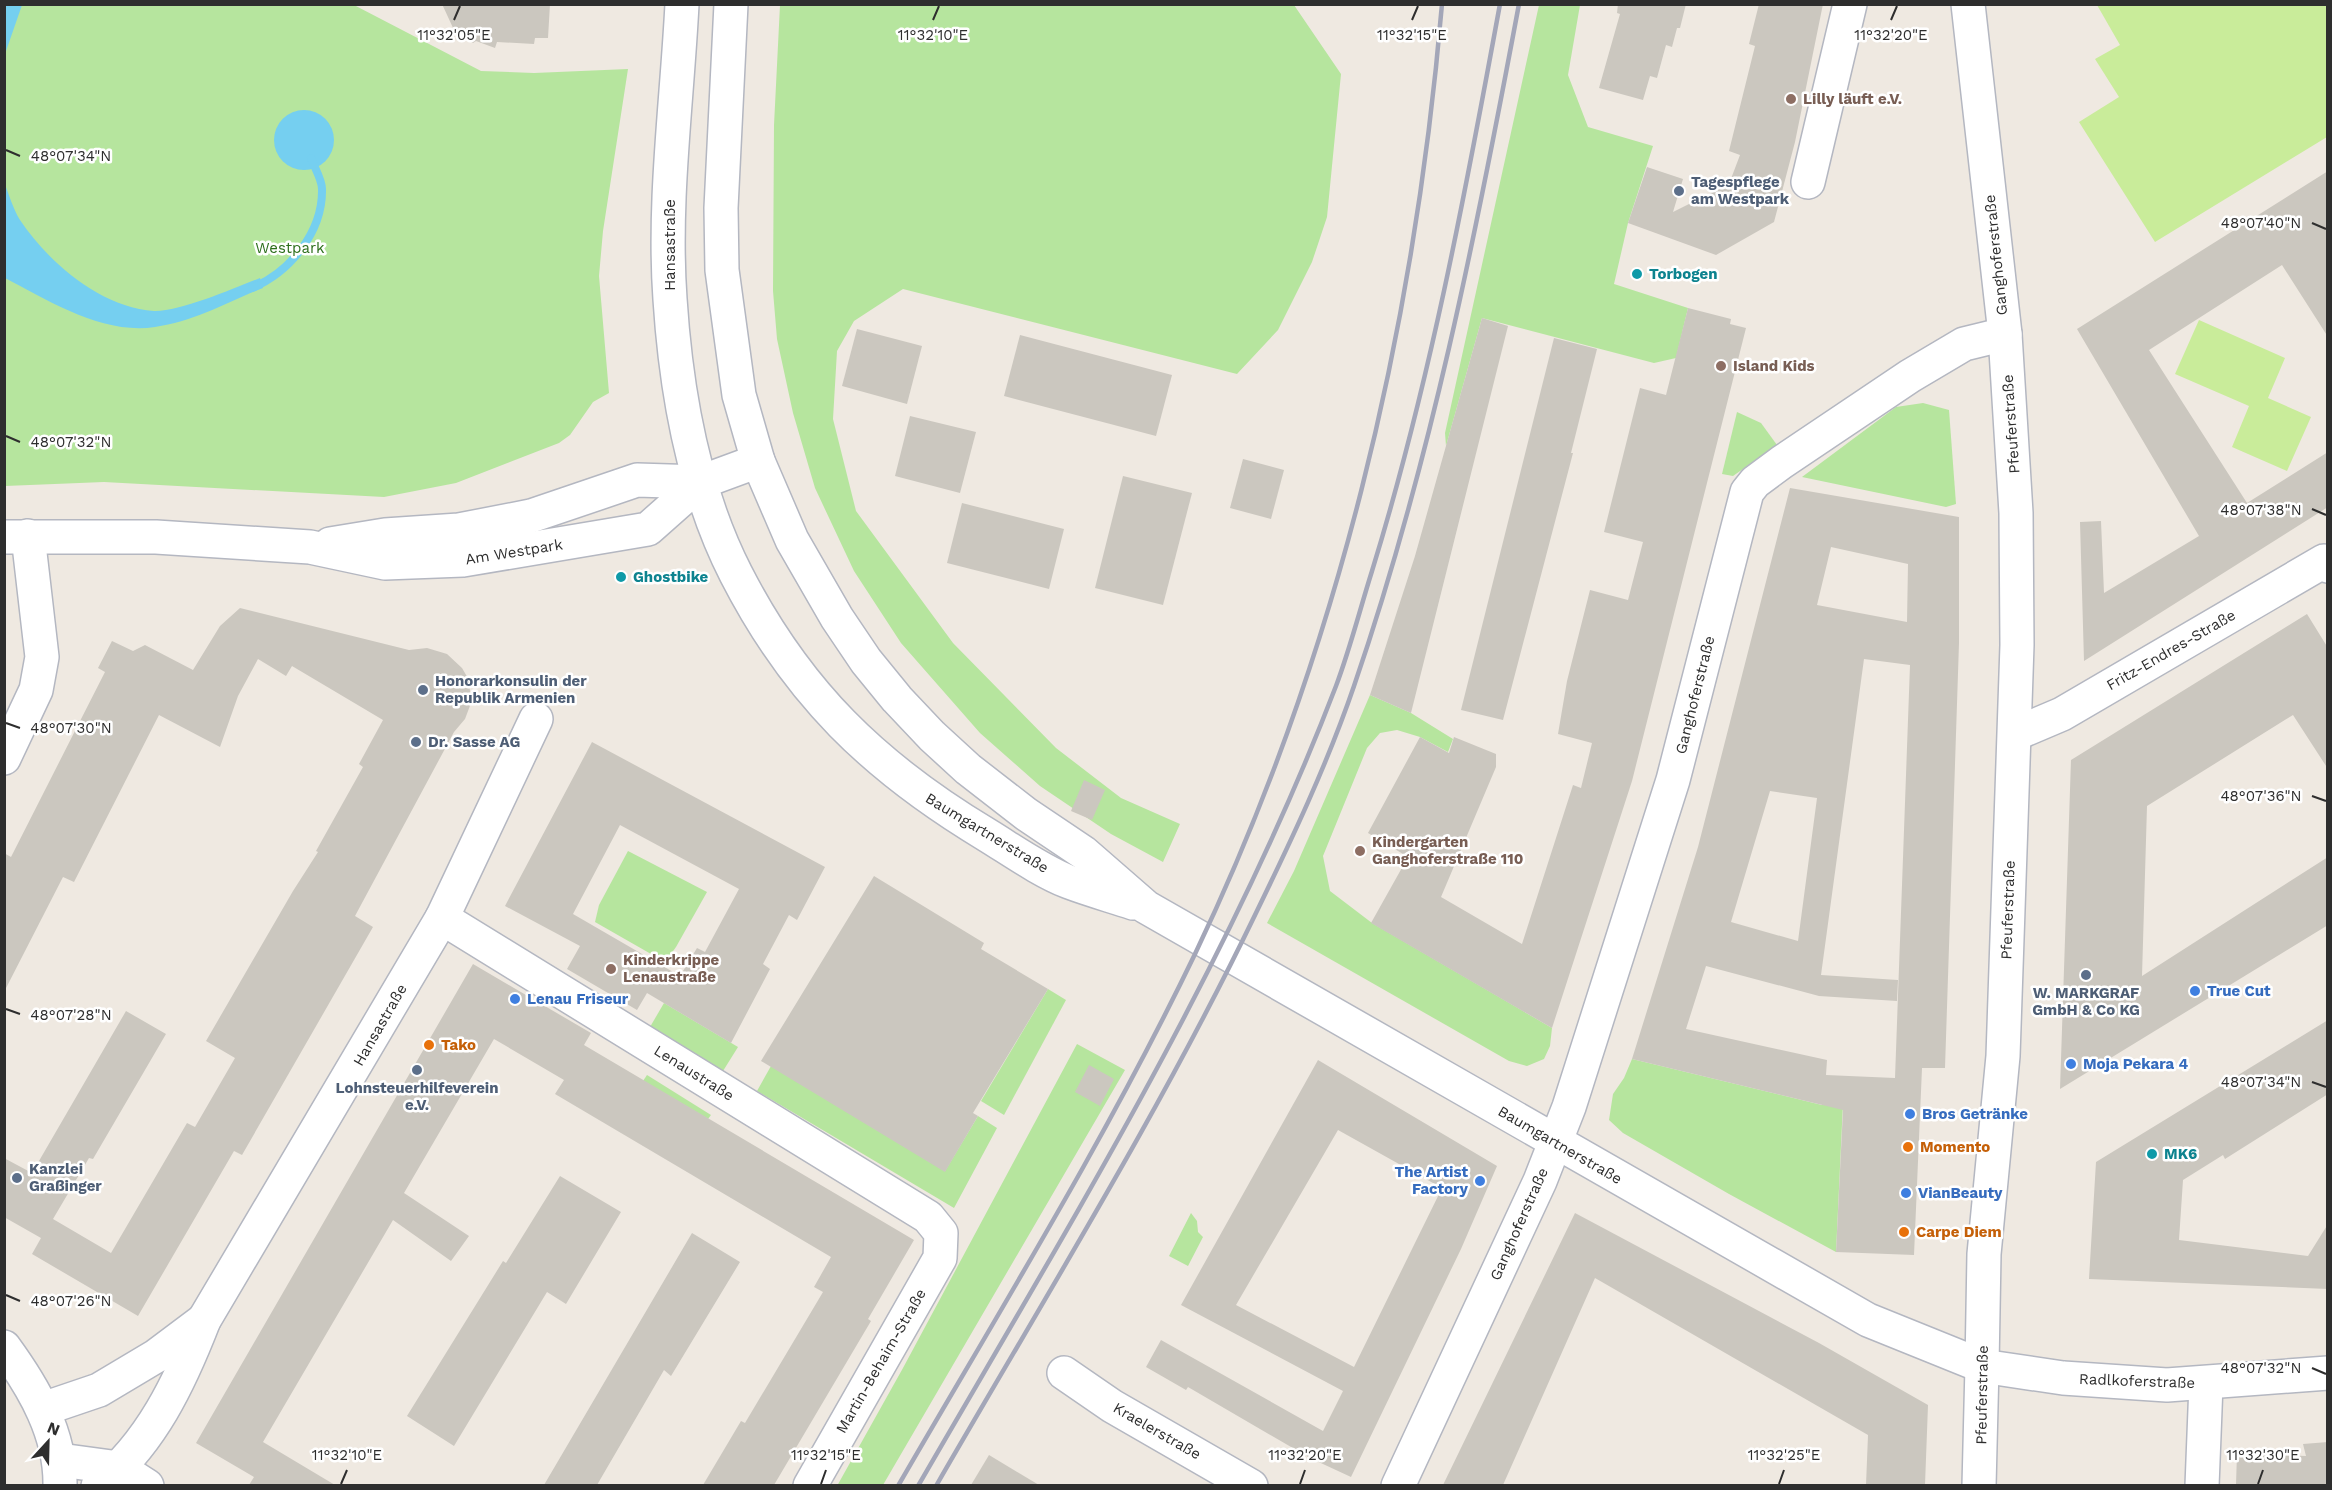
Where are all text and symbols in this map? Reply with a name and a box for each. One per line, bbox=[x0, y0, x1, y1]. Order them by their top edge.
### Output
text: 11°32'05"E bbox=[417, 26, 491, 44]
text: 11°32'10"E bbox=[898, 26, 968, 44]
text: 11°32'15"E bbox=[1377, 26, 1447, 44]
text: 11°32'20"E bbox=[1854, 26, 1928, 44]
place label: Lilly läuft e.V. bbox=[1803, 90, 1902, 108]
marker: Lilly läuft e.V. bbox=[1784, 92, 1798, 106]
text: 48°07'34"N bbox=[31, 147, 111, 165]
place label: Tagespflege am Westpark bbox=[1691, 173, 1790, 208]
marker: Tagespflege am Westpark bbox=[1672, 184, 1686, 198]
street label: Ganghoferstraße bbox=[1981, 194, 2011, 316]
street label: Hansastraße bbox=[661, 199, 679, 291]
text: 48°07'40"N bbox=[2221, 214, 2301, 232]
park label: Westpark bbox=[255, 239, 325, 257]
place label: Torbogen bbox=[1649, 265, 1718, 283]
marker: Torbogen bbox=[1630, 267, 1644, 281]
place label: Island Kids bbox=[1733, 357, 1815, 375]
marker: Island Kids bbox=[1714, 359, 1728, 373]
street label: Pfeuferstraße bbox=[1999, 374, 2023, 474]
text: 48°07'32"N bbox=[31, 433, 111, 451]
text: 48°07'38"N bbox=[2220, 501, 2302, 519]
street label: Am Westpark bbox=[464, 535, 564, 569]
place label: Ghostbike bbox=[633, 568, 709, 586]
marker: Ghostbike bbox=[614, 570, 628, 584]
street label: Fritz-Endres-Straße bbox=[2103, 606, 2239, 694]
street label: Ganghoferstraße bbox=[1672, 634, 1718, 756]
place label: Honorarkonsulin der Republik Armenien bbox=[435, 672, 587, 707]
marker: Honorarkonsulin der Republik Armenien bbox=[416, 683, 430, 697]
text: 48°07'30"N bbox=[30, 719, 112, 737]
place label: Dr. Sasse AG bbox=[428, 733, 520, 751]
marker: Dr. Sasse AG bbox=[409, 735, 423, 749]
text: 48°07'36"N bbox=[2220, 787, 2302, 805]
street label: Baumgartnerstraße bbox=[922, 789, 1052, 877]
place label: Kindergarten Ganghoferstraße 110 bbox=[1372, 833, 1523, 868]
marker: Kindergarten Ganghoferstraße 110 bbox=[1353, 844, 1367, 858]
street label: Pfeuferstraße bbox=[1997, 860, 2019, 960]
place label: Kinderkrippe Lenaustraße bbox=[623, 951, 720, 986]
marker: Kinderkrippe Lenaustraße bbox=[604, 962, 618, 976]
marker: W. MARKGRAF GmbH & Co KG bbox=[2079, 968, 2093, 982]
street label: Hansastraße bbox=[349, 981, 411, 1069]
place label: True Cut bbox=[2207, 982, 2271, 1000]
place label: W. MARKGRAF GmbH & Co KG bbox=[2032, 984, 2140, 1019]
marker: True Cut bbox=[2188, 984, 2202, 998]
place label: Lenau Friseur bbox=[527, 990, 629, 1008]
marker: Lenau Friseur bbox=[508, 992, 522, 1006]
text: 48°07'28"N bbox=[30, 1006, 112, 1024]
place label: Tako bbox=[441, 1036, 476, 1054]
marker: Tako bbox=[422, 1038, 436, 1052]
street label: Lenaustraße bbox=[651, 1041, 737, 1105]
place label: Moja Pekara 4 bbox=[2083, 1055, 2188, 1073]
marker: Moja Pekara 4 bbox=[2064, 1057, 2078, 1071]
marker: Lohnsteuerhilfeverein e.V. bbox=[410, 1063, 424, 1077]
text: 48°07'34"N bbox=[2221, 1073, 2301, 1091]
place label: Lohnsteuerhilfeverein e.V. bbox=[335, 1079, 499, 1114]
street label: Baumgartnerstraße bbox=[1495, 1102, 1625, 1188]
place label: Bros Getränke bbox=[1922, 1105, 2028, 1123]
marker: Bros Getränke bbox=[1903, 1107, 1917, 1121]
place label: Momento bbox=[1920, 1138, 1990, 1156]
marker: Momento bbox=[1901, 1140, 1915, 1154]
place label: MK6 bbox=[2164, 1145, 2197, 1163]
marker: MK6 bbox=[2145, 1147, 2159, 1161]
place label: Kanzlei Graßinger bbox=[29, 1160, 102, 1195]
place label: The Artist Factory bbox=[1394, 1163, 1469, 1198]
street label: Ganghoferstraße bbox=[1486, 1165, 1552, 1283]
marker: Kanzlei Graßinger bbox=[10, 1171, 24, 1185]
marker: The Artist Factory bbox=[1473, 1174, 1487, 1188]
place label: VianBeauty bbox=[1918, 1184, 2003, 1202]
marker: VianBeauty bbox=[1899, 1186, 1913, 1200]
place label: Carpe Diem bbox=[1916, 1223, 2002, 1241]
marker: Carpe Diem bbox=[1897, 1225, 1911, 1239]
street label: Martin-Behaim-Straße bbox=[832, 1285, 930, 1437]
text: 48°07'26"N bbox=[30, 1292, 112, 1310]
street label: Pfeuferstraße bbox=[1972, 1345, 1992, 1445]
text: 48°07'32"N bbox=[2221, 1359, 2301, 1377]
street label: Radlkoferstraße bbox=[2079, 1370, 2195, 1392]
street label: Kraelerstraße bbox=[1110, 1399, 1204, 1463]
north arrow bbox=[18, 1412, 78, 1472]
text: N bbox=[44, 1418, 62, 1440]
text: 11°32'10"E bbox=[312, 1446, 382, 1464]
text: 11°32'15"E bbox=[791, 1446, 861, 1464]
text: 11°32'20"E bbox=[1268, 1446, 1342, 1464]
text: 11°32'25"E bbox=[1748, 1446, 1820, 1464]
text: 11°32'30"E bbox=[2226, 1446, 2300, 1464]

